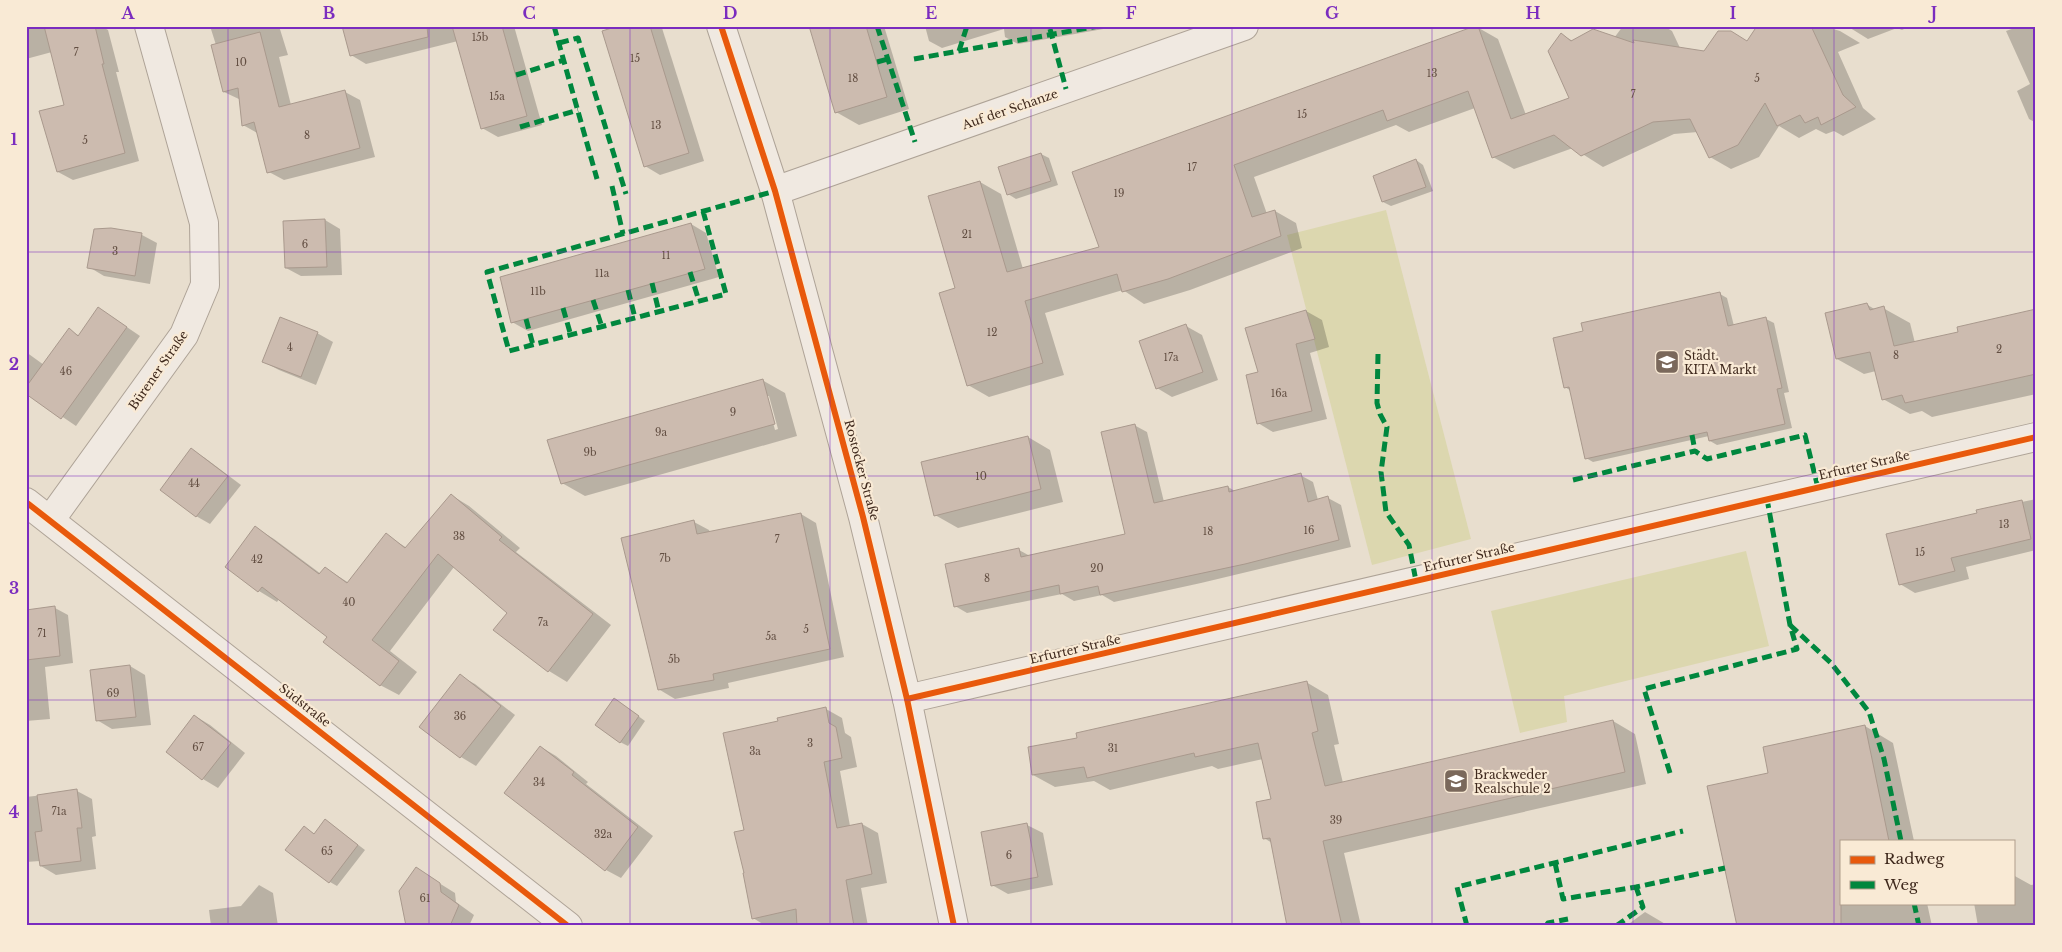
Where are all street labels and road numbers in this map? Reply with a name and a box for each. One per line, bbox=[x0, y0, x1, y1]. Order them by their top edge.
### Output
street label: Auf der Schanze bbox=[959, 86, 1060, 133]
street label: Bürener Straße bbox=[125, 327, 191, 413]
street label: Rostocker Straße bbox=[841, 418, 883, 522]
street label: Erfurter Straße bbox=[1817, 447, 1911, 483]
street label: Erfurter Straße bbox=[1422, 539, 1516, 575]
street label: Erfurter Straße bbox=[1028, 631, 1122, 667]
street label: Südstraße bbox=[276, 680, 334, 730]

